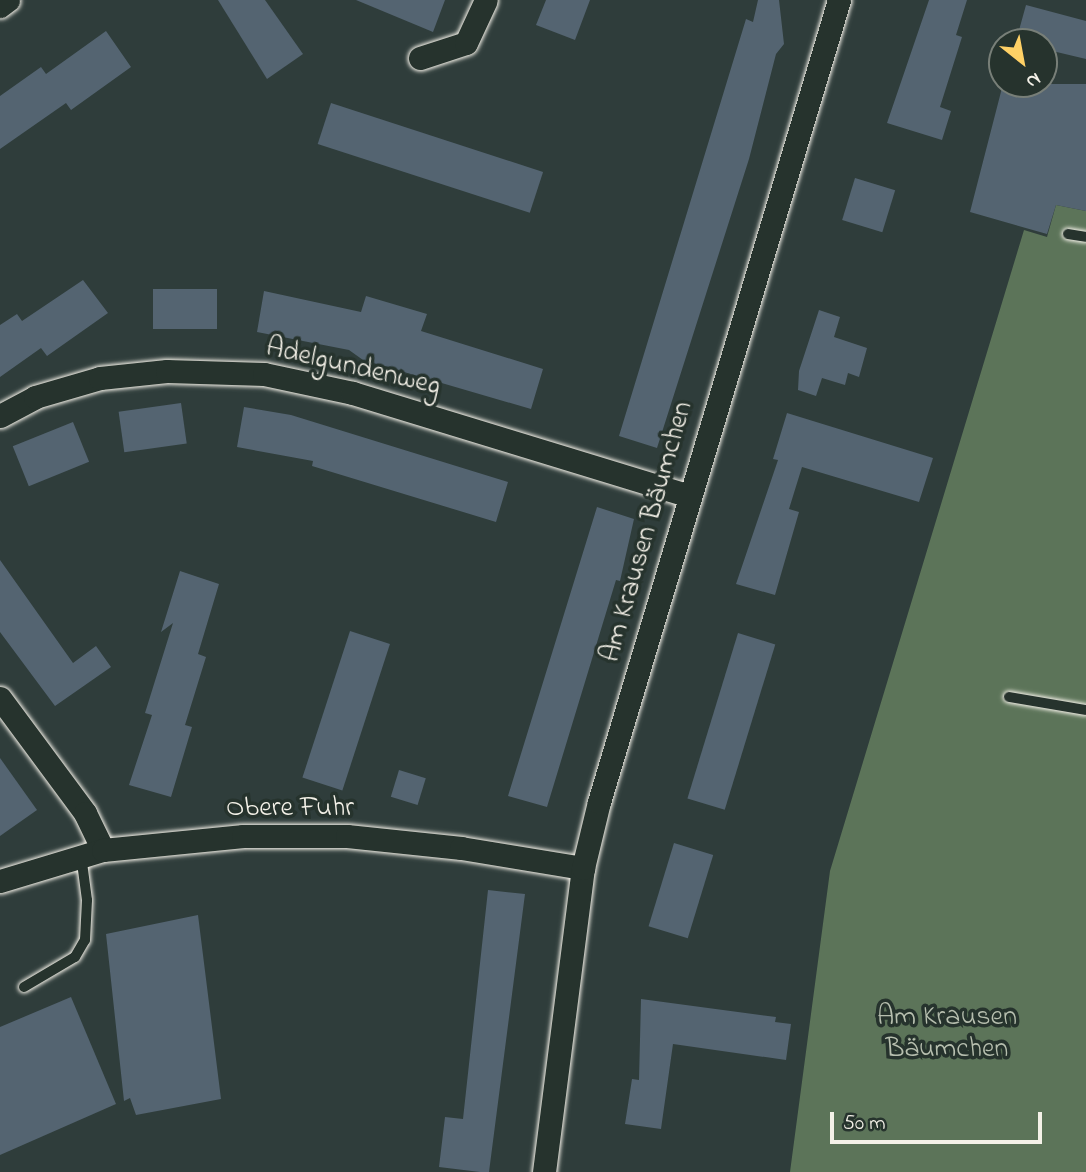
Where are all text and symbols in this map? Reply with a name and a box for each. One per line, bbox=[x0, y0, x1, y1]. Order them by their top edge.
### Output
north arrow bbox=[988, 28, 1058, 98]
text: N bbox=[1021, 65, 1046, 95]
street label: Adelgundenweg bbox=[262, 332, 444, 404]
street label: Am Krausen Bäumchen bbox=[595, 398, 701, 666]
street label: Obere Fuhr bbox=[226, 792, 354, 826]
park label: Am Krausen Bäumchen bbox=[877, 1001, 1017, 1067]
scale bar bbox=[834, 1098, 1046, 1142]
text: 50 m bbox=[843, 1109, 886, 1139]

